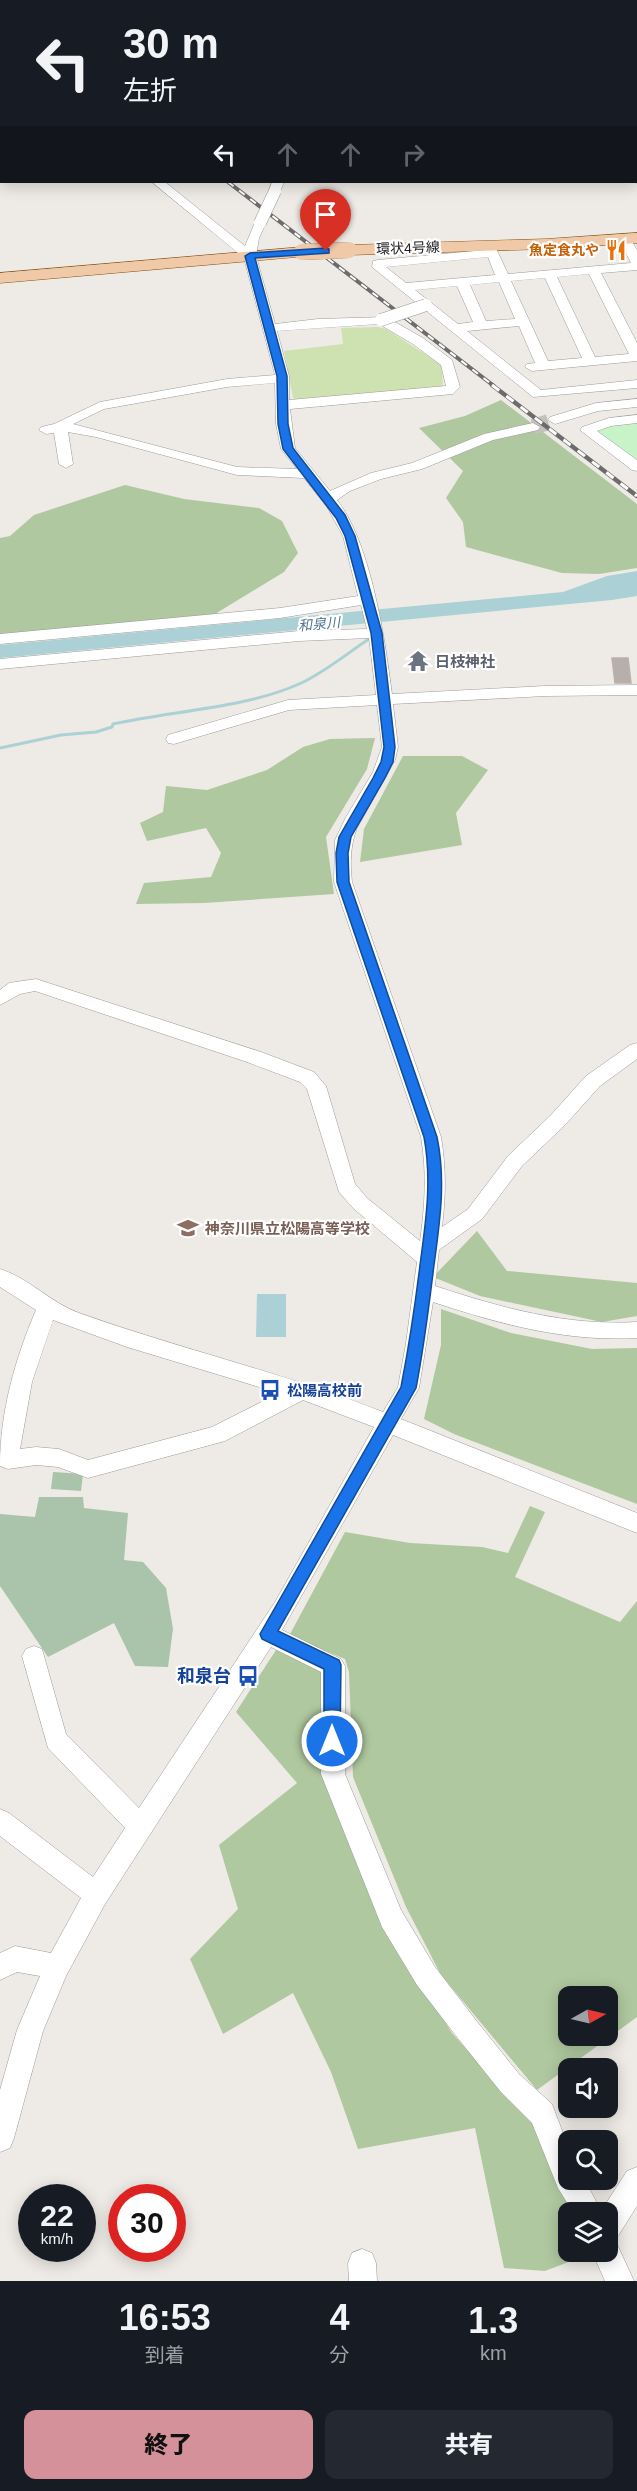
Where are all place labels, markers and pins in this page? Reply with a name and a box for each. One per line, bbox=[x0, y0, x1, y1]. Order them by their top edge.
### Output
pin bbox=[300, 189, 351, 251]
restaurant icon: 魚定食丸や bbox=[604, 238, 628, 262]
place label: 魚定食丸や bbox=[529, 242, 599, 258]
temple icon: 日枝神社 bbox=[406, 649, 430, 673]
place label: 日枝神社 bbox=[435, 653, 495, 670]
school or university icon: 神奈川県立松陽高等学校 bbox=[176, 1216, 200, 1240]
place label: 神奈川県立松陽高等学校 bbox=[204, 1220, 370, 1237]
bus stop icon: 松陽高校前 bbox=[258, 1378, 282, 1402]
place label: 松陽高校前 bbox=[287, 1382, 362, 1399]
bus stop icon: 和泉台 bbox=[236, 1664, 260, 1688]
place label: 和泉台 bbox=[177, 1666, 231, 1686]

